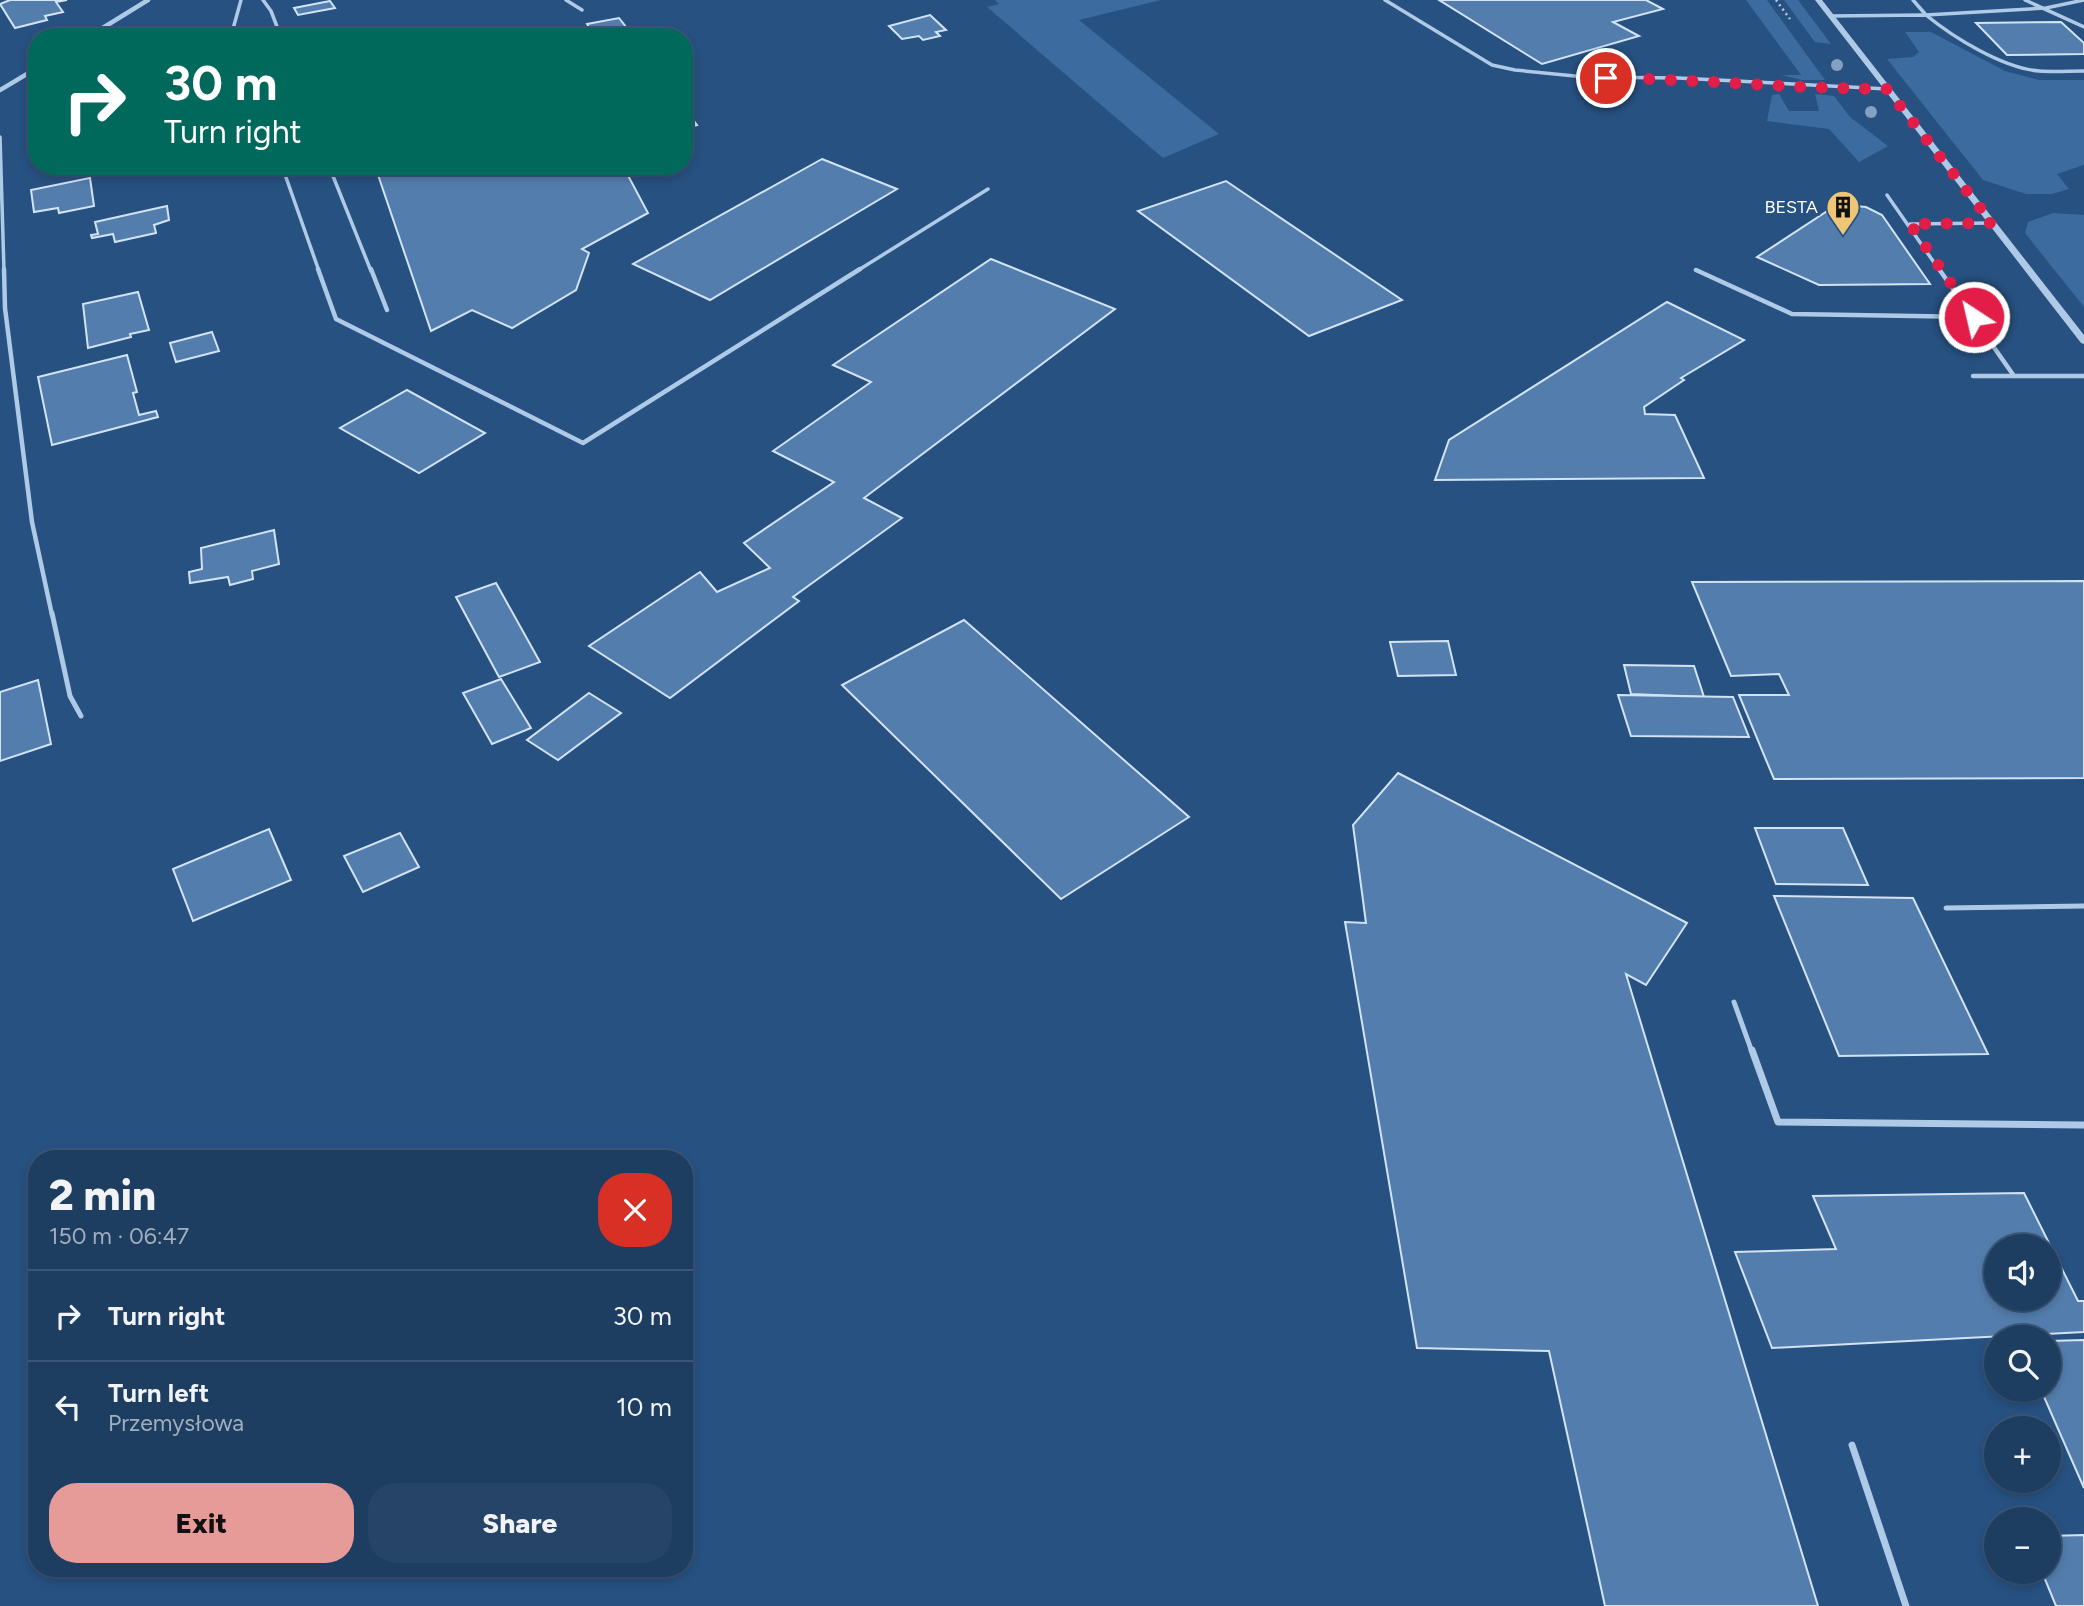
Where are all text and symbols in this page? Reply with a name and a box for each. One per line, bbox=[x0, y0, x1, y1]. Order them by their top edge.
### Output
pin bbox=[1576, 48, 1636, 108]
text: 30 m bbox=[164, 53, 277, 112]
icon: right bbox=[49, 56, 140, 147]
icon: arrive bbox=[1587, 59, 1625, 97]
text: Turn right bbox=[164, 113, 302, 151]
building icon: BESTA bbox=[1824, 188, 1862, 237]
place label: BESTA bbox=[1764, 196, 1818, 218]
position arrow bbox=[1937, 280, 2011, 354]
text: 2 min bbox=[49, 1170, 156, 1221]
button: close bbox=[598, 1173, 672, 1247]
text: 150 m · 06:47 bbox=[49, 1222, 189, 1250]
map controls bbox=[1984, 1234, 2061, 1584]
button: sound bbox=[1984, 1234, 2061, 1311]
icon: right bbox=[49, 1297, 87, 1335]
text: Turn right bbox=[108, 1300, 225, 1332]
text: 30 m bbox=[613, 1300, 672, 1332]
button: search bbox=[1984, 1325, 2061, 1402]
text: Turn left bbox=[108, 1377, 209, 1409]
icon: left bbox=[49, 1388, 87, 1426]
text: 10 m bbox=[616, 1391, 672, 1423]
text: Przemysłowa bbox=[108, 1409, 244, 1437]
button: + bbox=[1984, 1416, 2061, 1493]
button: Exit bbox=[49, 1483, 354, 1563]
button: Share bbox=[368, 1483, 672, 1563]
button: − bbox=[1984, 1507, 2061, 1584]

